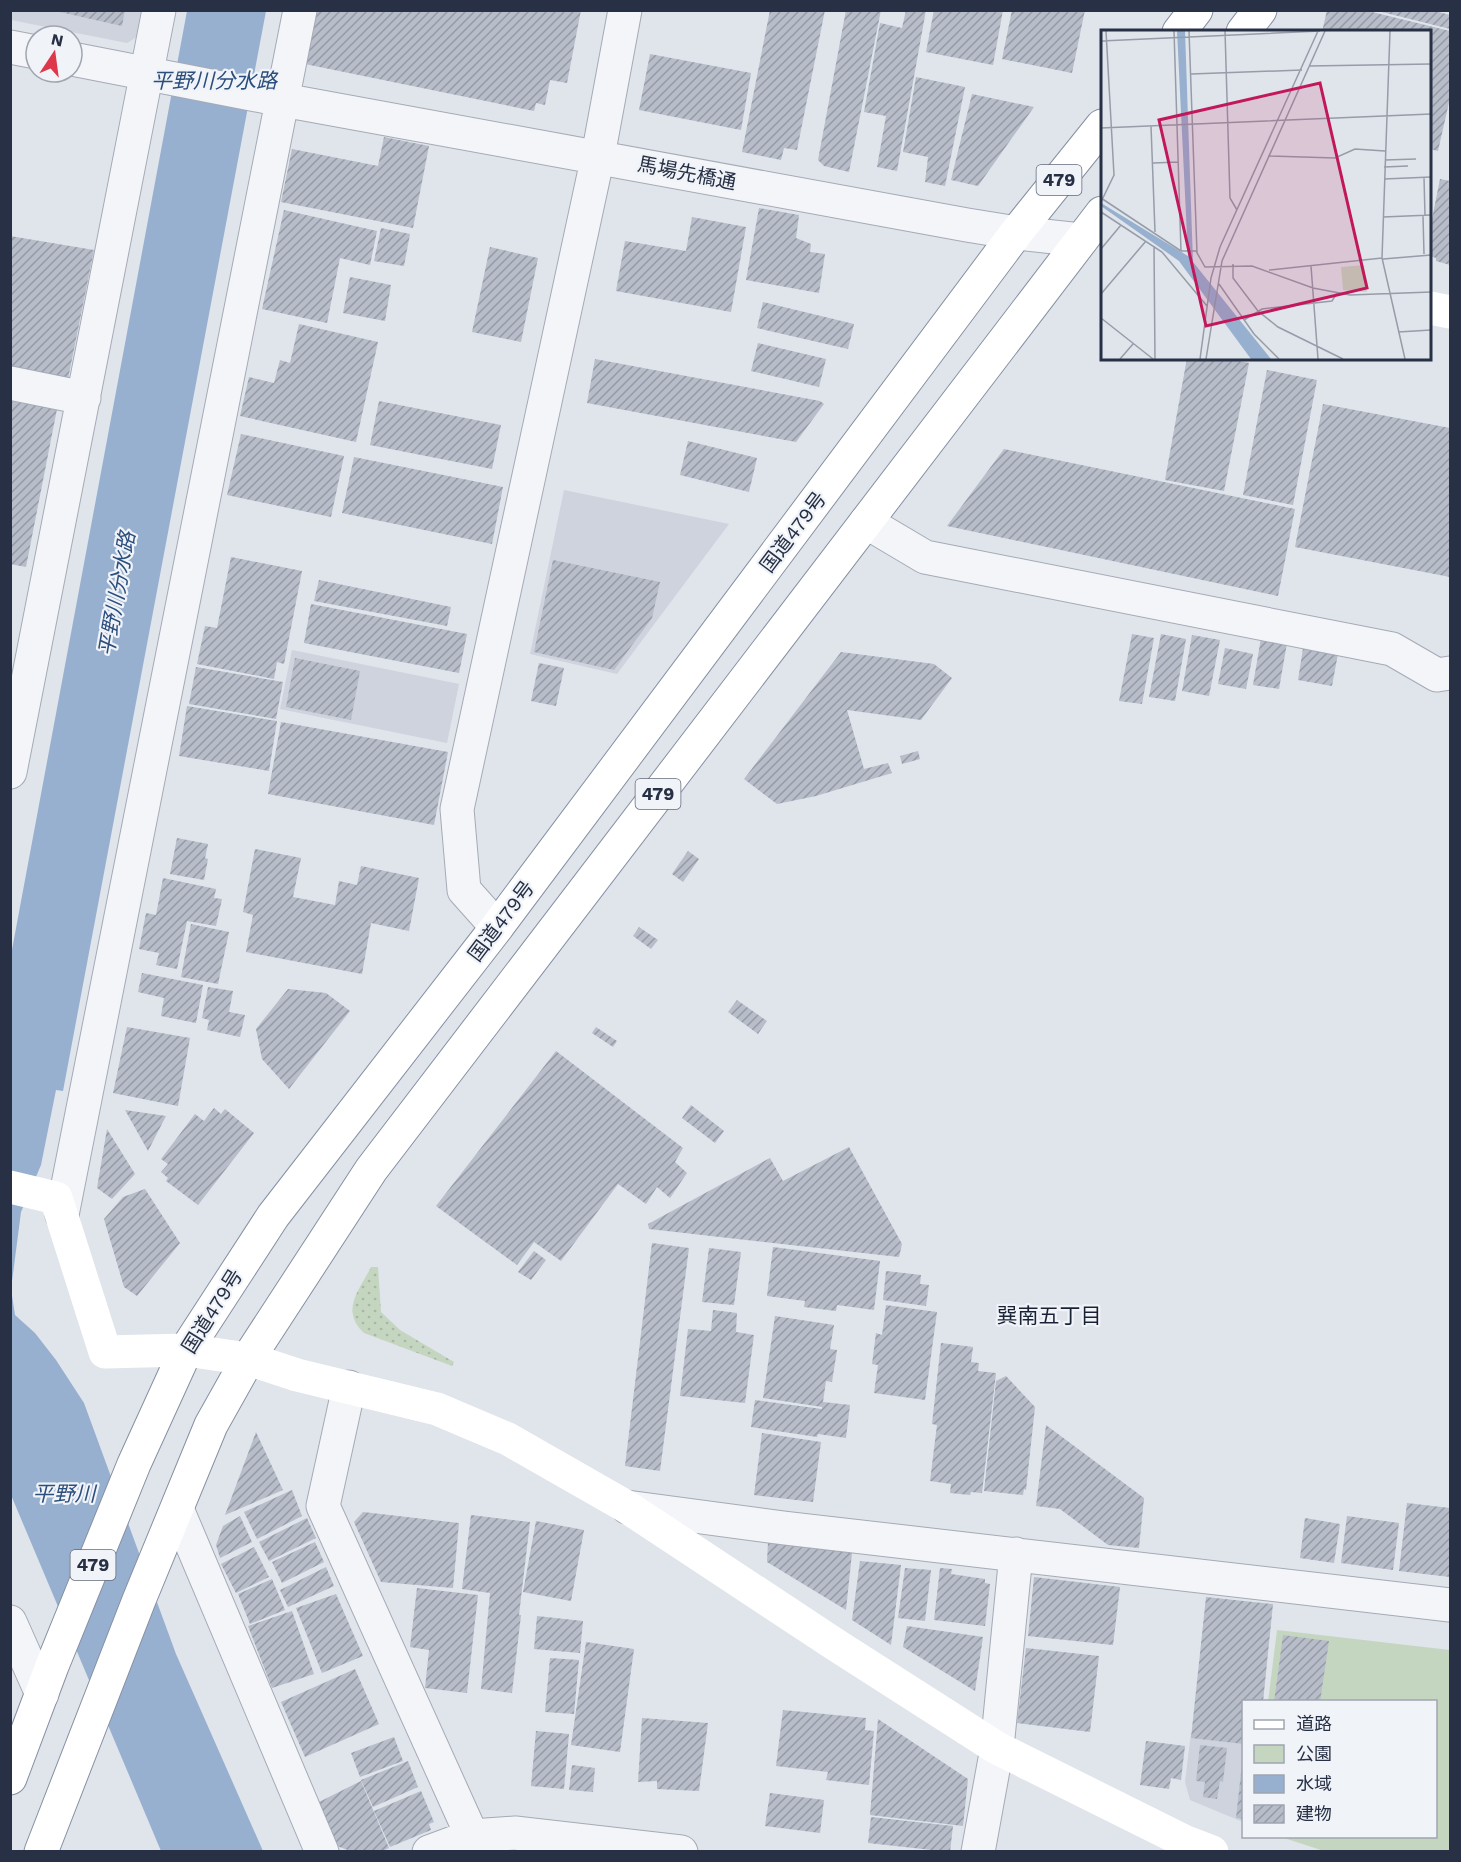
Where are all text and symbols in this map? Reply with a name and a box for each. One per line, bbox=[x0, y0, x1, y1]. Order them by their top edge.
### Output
north arrow bbox=[24, 24, 84, 84]
text: N bbox=[49, 29, 65, 50]
inset map bbox=[1101, 30, 1431, 360]
water label: 平野川分水路 bbox=[151, 68, 279, 93]
street label: 馬場先橋通 bbox=[636, 152, 738, 194]
road number: 479 bbox=[1036, 165, 1082, 195]
street label: 国道479号 bbox=[755, 487, 831, 577]
water label: 平野川分水路 bbox=[93, 528, 140, 658]
road number: 479 bbox=[636, 779, 680, 809]
street label: 国道479号 bbox=[463, 876, 539, 966]
street label: 国道479号 bbox=[177, 1264, 247, 1358]
district label: 巽南五丁目 bbox=[997, 1303, 1102, 1328]
water label: 平野川 bbox=[33, 1481, 97, 1506]
road number: 479 bbox=[70, 1550, 116, 1580]
legend bbox=[1242, 1700, 1437, 1838]
text: 道路 bbox=[1296, 1713, 1332, 1734]
text: 公園 bbox=[1296, 1743, 1332, 1764]
text: 水域 bbox=[1296, 1773, 1332, 1794]
text: 建物 bbox=[1296, 1803, 1332, 1824]

